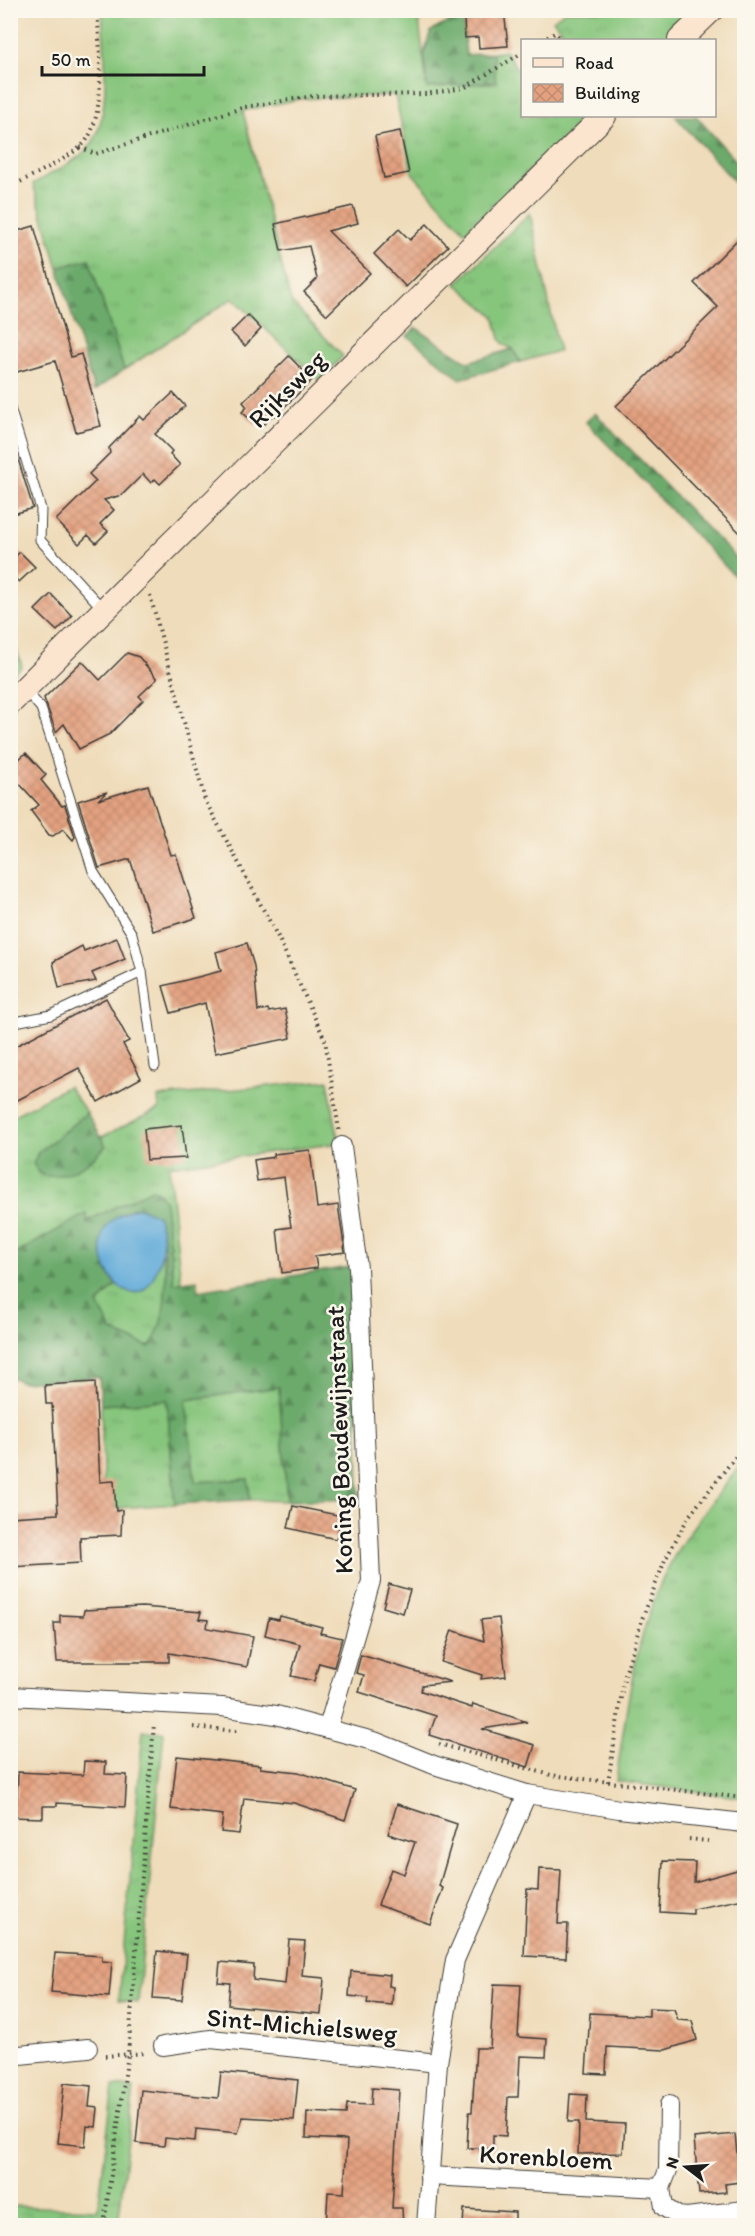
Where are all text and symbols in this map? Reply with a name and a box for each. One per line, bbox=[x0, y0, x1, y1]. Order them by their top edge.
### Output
scale bar bbox=[42, 39, 204, 77]
legend bbox=[521, 39, 716, 117]
text: 50 m bbox=[51, 49, 91, 71]
text: Road bbox=[575, 52, 614, 74]
text: Building bbox=[575, 82, 641, 104]
street label: Rijksweg bbox=[241, 343, 333, 435]
street label: Koning Boudewijnstraat bbox=[318, 1305, 360, 1575]
street label: Sint-Michielsweg bbox=[205, 2001, 399, 2049]
north arrow bbox=[656, 2137, 716, 2197]
street label: Korenbloem bbox=[478, 2138, 614, 2176]
text: N bbox=[661, 2155, 683, 2171]

